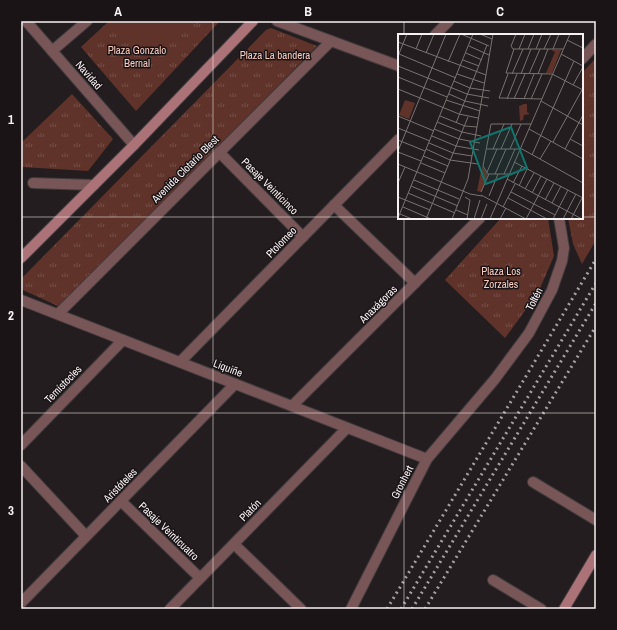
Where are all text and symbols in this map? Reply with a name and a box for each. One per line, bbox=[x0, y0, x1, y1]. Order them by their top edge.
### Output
text: A bbox=[114, 3, 122, 20]
text: B bbox=[304, 3, 312, 20]
text: C bbox=[496, 3, 504, 20]
inset map bbox=[398, 34, 583, 219]
park label: Plaza Gonzalo Bernal bbox=[108, 43, 166, 70]
park label: Plaza La bandera bbox=[240, 48, 310, 62]
street label: Navidad bbox=[73, 58, 105, 92]
text: 1 bbox=[8, 111, 14, 128]
street label: Avenida Clotario Blest bbox=[148, 132, 222, 206]
street label: Pasaje Veinticinco bbox=[239, 155, 301, 217]
street label: Ptolomeo bbox=[263, 223, 299, 261]
park label: Plaza Los Zorzales bbox=[481, 264, 521, 291]
street label: Anaxágoras bbox=[355, 282, 400, 327]
street label: Toltén bbox=[522, 285, 546, 313]
text: 2 bbox=[8, 307, 14, 324]
street label: Liquiñe bbox=[211, 356, 245, 380]
street label: Temístocles bbox=[41, 362, 85, 406]
street label: Gronhert bbox=[388, 463, 417, 501]
street label: Aristóteles bbox=[99, 464, 140, 506]
street label: Platón bbox=[236, 496, 264, 524]
street label: Pasaje Veinticuatro bbox=[136, 499, 202, 563]
text: 3 bbox=[8, 502, 14, 519]

